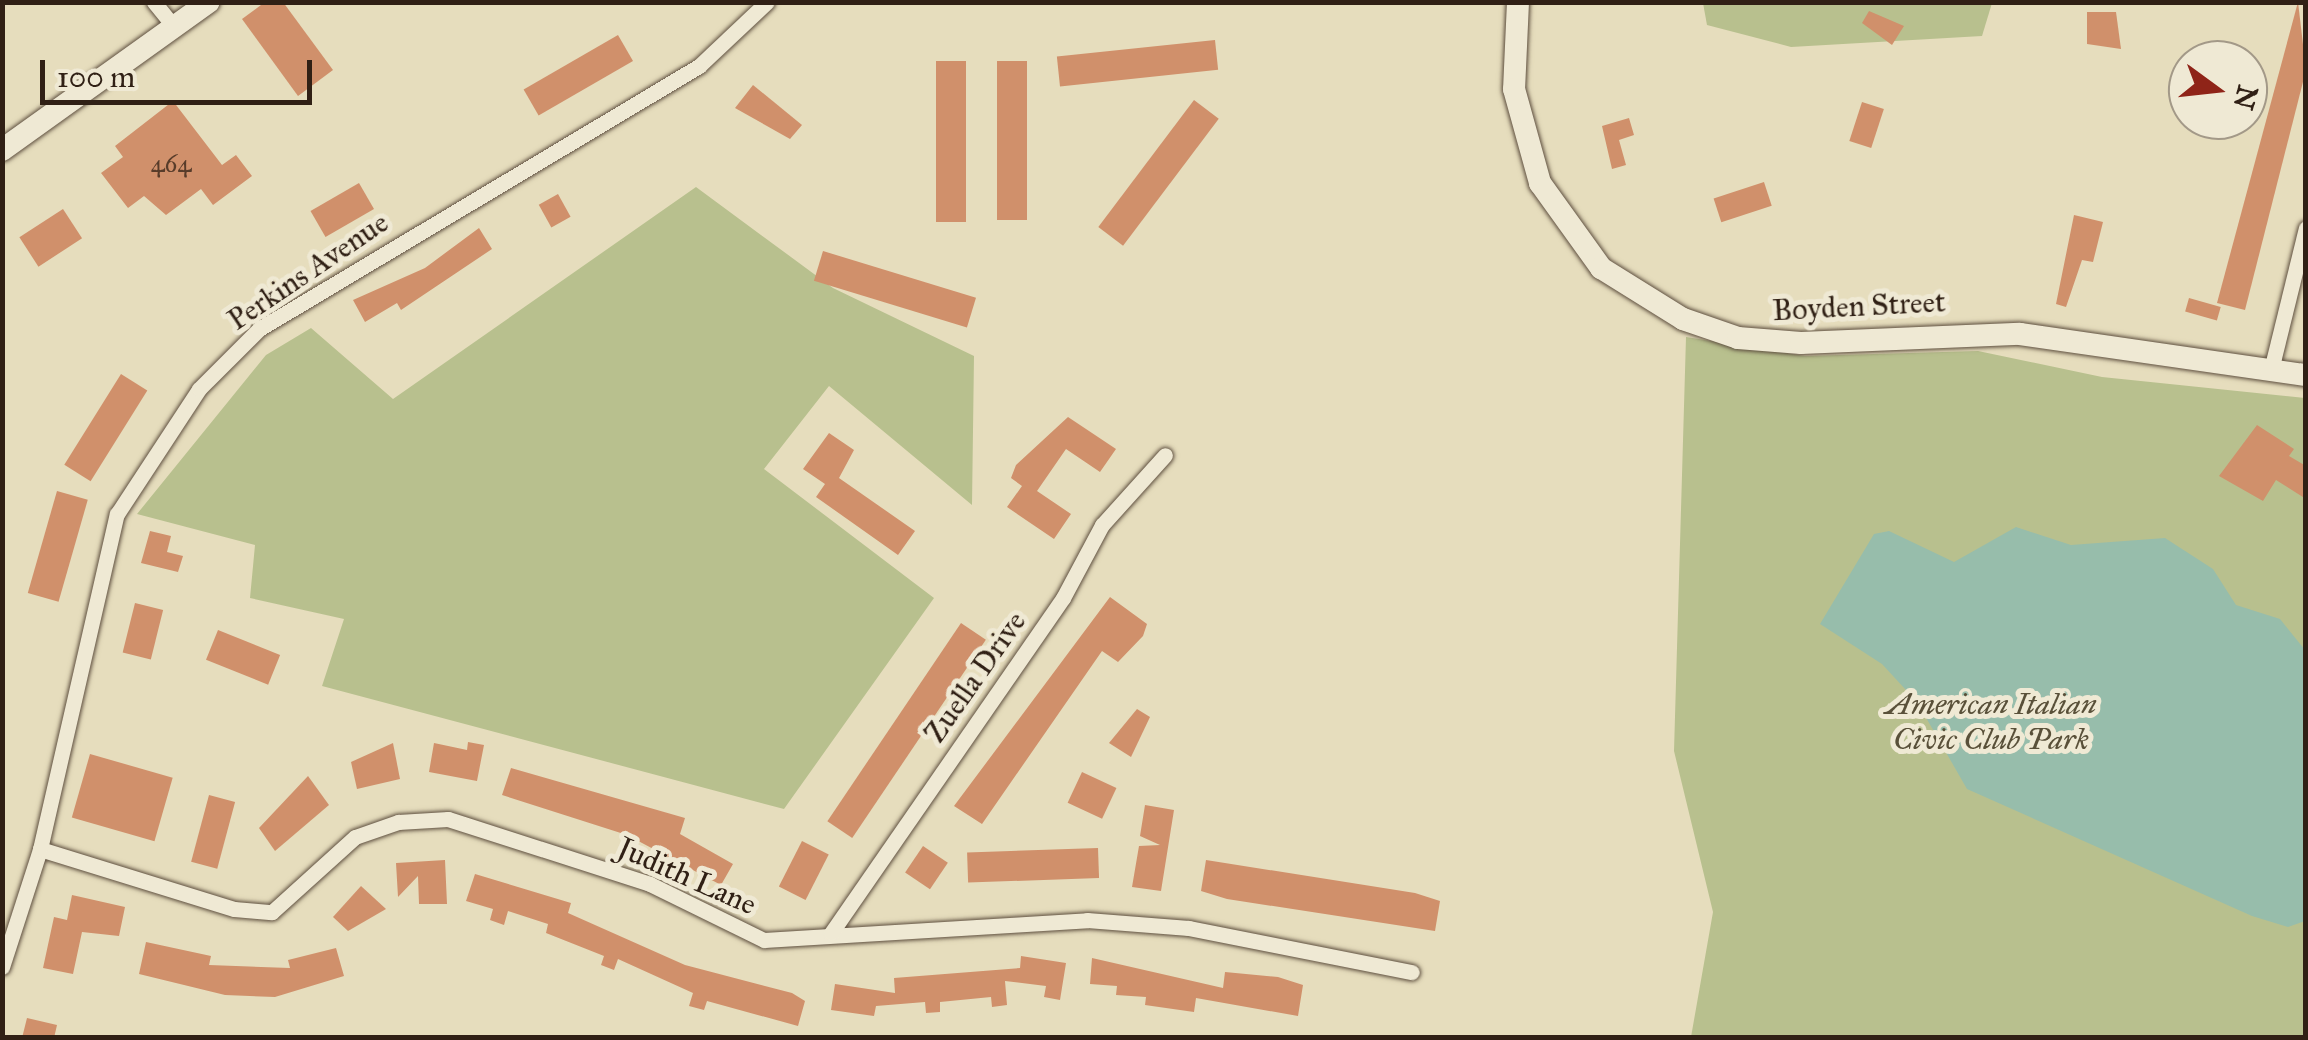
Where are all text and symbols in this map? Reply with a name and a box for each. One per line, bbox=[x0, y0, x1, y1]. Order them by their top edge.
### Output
scale bar bbox=[45, 40, 318, 102]
north arrow bbox=[2168, 40, 2268, 140]
text: 100 m bbox=[57, 59, 135, 95]
text: N bbox=[2226, 81, 2266, 113]
house number: 464 bbox=[151, 149, 191, 179]
street label: Perkins Avenue bbox=[221, 204, 395, 338]
street label: Boyden Street bbox=[1771, 283, 1947, 329]
street label: Zuella Drive bbox=[917, 604, 1033, 750]
park label: American Italian Civic Club Park bbox=[1885, 686, 2097, 756]
street label: Judith Lane bbox=[612, 829, 762, 923]

